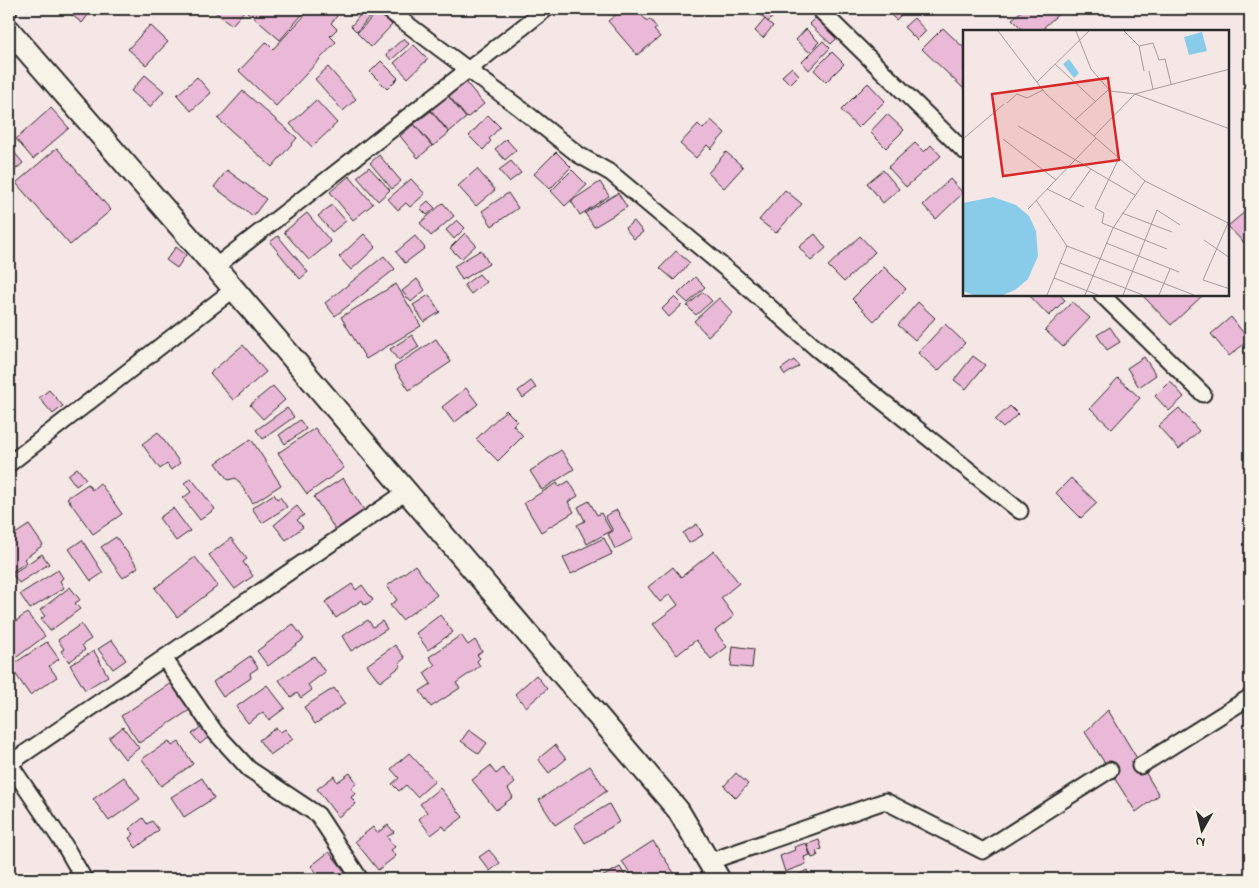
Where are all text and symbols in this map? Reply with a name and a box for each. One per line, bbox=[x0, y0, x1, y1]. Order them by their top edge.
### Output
inset map bbox=[963, 30, 1229, 296]
north arrow bbox=[1176, 806, 1226, 856]
text: N bbox=[1194, 830, 1207, 852]

